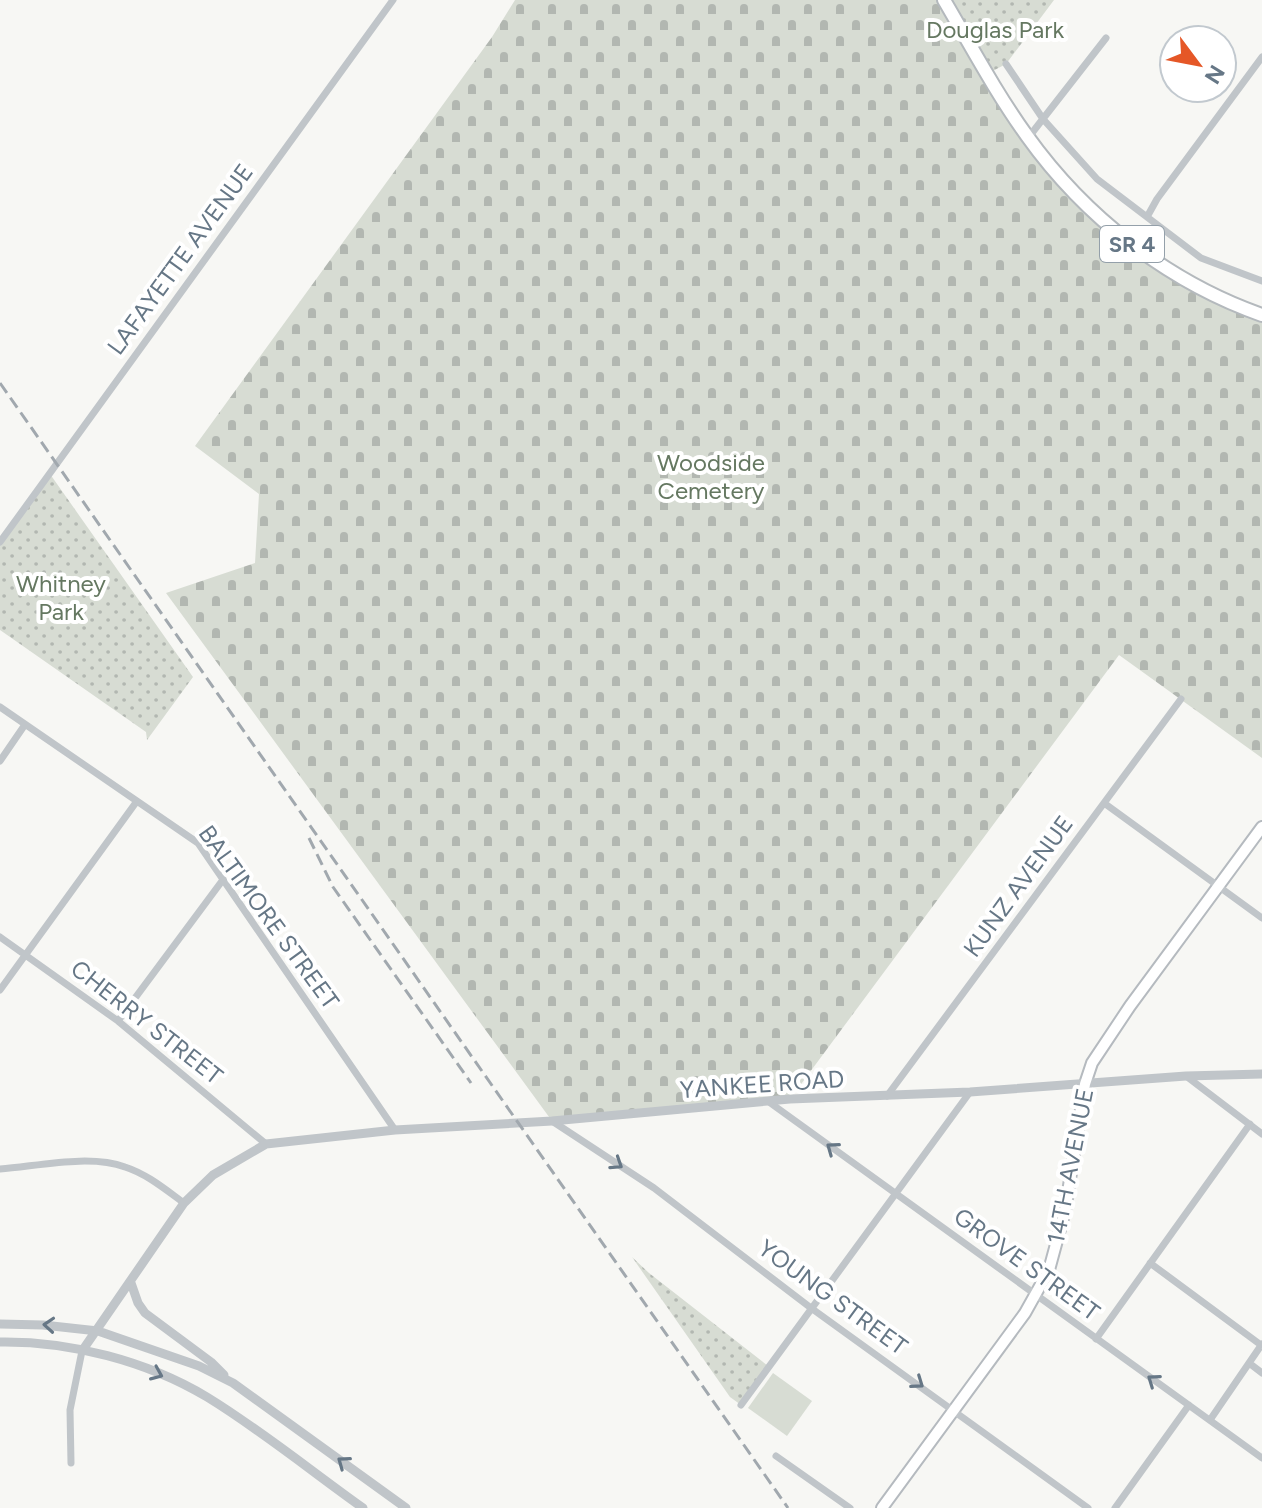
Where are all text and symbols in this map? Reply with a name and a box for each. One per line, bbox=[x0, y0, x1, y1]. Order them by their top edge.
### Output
park label: Douglas Park bbox=[926, 15, 1064, 44]
north arrow bbox=[1158, 24, 1238, 104]
text: N bbox=[1199, 60, 1230, 89]
street label: LAFAYETTE AVENUE bbox=[101, 158, 259, 360]
road number: SR 4 bbox=[1100, 226, 1164, 262]
park label: Woodside Cemetery bbox=[657, 448, 765, 505]
park label: Whitney Park bbox=[16, 569, 106, 626]
street label: KUNZ AVENUE bbox=[957, 810, 1079, 962]
street label: BALTIMORE STREET bbox=[193, 819, 345, 1015]
street label: CHERRY STREET bbox=[65, 954, 229, 1090]
street label: YANKEE ROAD bbox=[679, 1064, 845, 1104]
street label: 14TH AVENUE bbox=[1041, 1086, 1099, 1246]
one-way arrow bbox=[826, 1143, 841, 1157]
one-way arrow bbox=[609, 1155, 623, 1170]
street label: GROVE STREET bbox=[948, 1201, 1106, 1327]
street label: YOUNG STREET bbox=[753, 1233, 913, 1361]
one-way arrow bbox=[42, 1317, 55, 1334]
one-way arrow bbox=[149, 1364, 163, 1380]
one-way arrow bbox=[909, 1374, 923, 1388]
one-way arrow bbox=[1148, 1375, 1162, 1390]
one-way arrow bbox=[337, 1458, 351, 1472]

